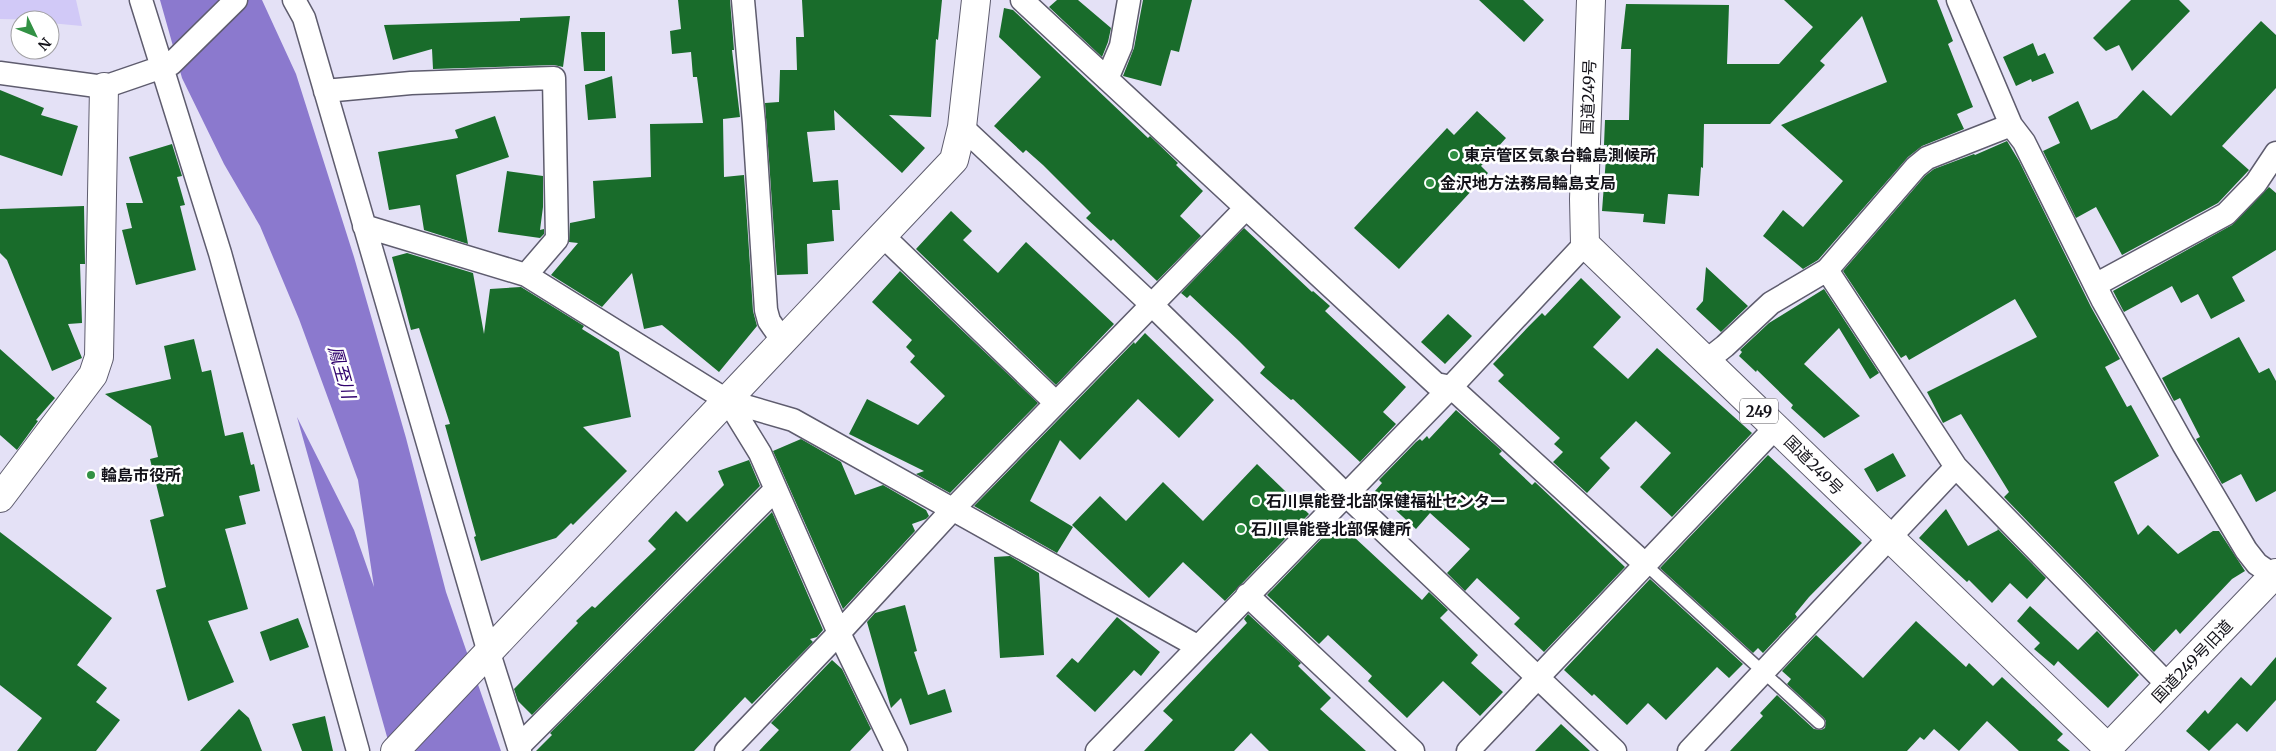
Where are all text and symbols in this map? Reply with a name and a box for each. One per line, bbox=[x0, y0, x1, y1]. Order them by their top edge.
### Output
north arrow bbox=[10, 10, 60, 60]
text: N bbox=[34, 34, 55, 54]
street label: 国道249号 bbox=[1577, 59, 1599, 135]
place label: 東京管区気象台輪島測候所 bbox=[1464, 145, 1656, 165]
marker: 東京管区気象台輪島測候所 bbox=[1448, 149, 1460, 161]
place label: 金沢地方法務局輪島支局 bbox=[1440, 173, 1616, 193]
marker: 金沢地方法務局輪島支局 bbox=[1424, 177, 1436, 189]
water label: 鳳至川 bbox=[324, 343, 361, 403]
road number: 249 bbox=[1740, 398, 1778, 424]
street label: 国道249号 bbox=[1780, 431, 1848, 499]
place label: 輪島市役所 bbox=[101, 465, 181, 485]
marker: 輪島市役所 bbox=[85, 469, 97, 481]
place label: 石川県能登北部保健福祉センター bbox=[1266, 491, 1506, 511]
marker: 石川県能登北部保健福祉センター bbox=[1250, 495, 1262, 507]
place label: 石川県能登北部保健所 bbox=[1251, 519, 1411, 539]
marker: 石川県能登北部保健所 bbox=[1235, 523, 1247, 535]
street label: 国道249号旧道 bbox=[2147, 615, 2237, 707]

